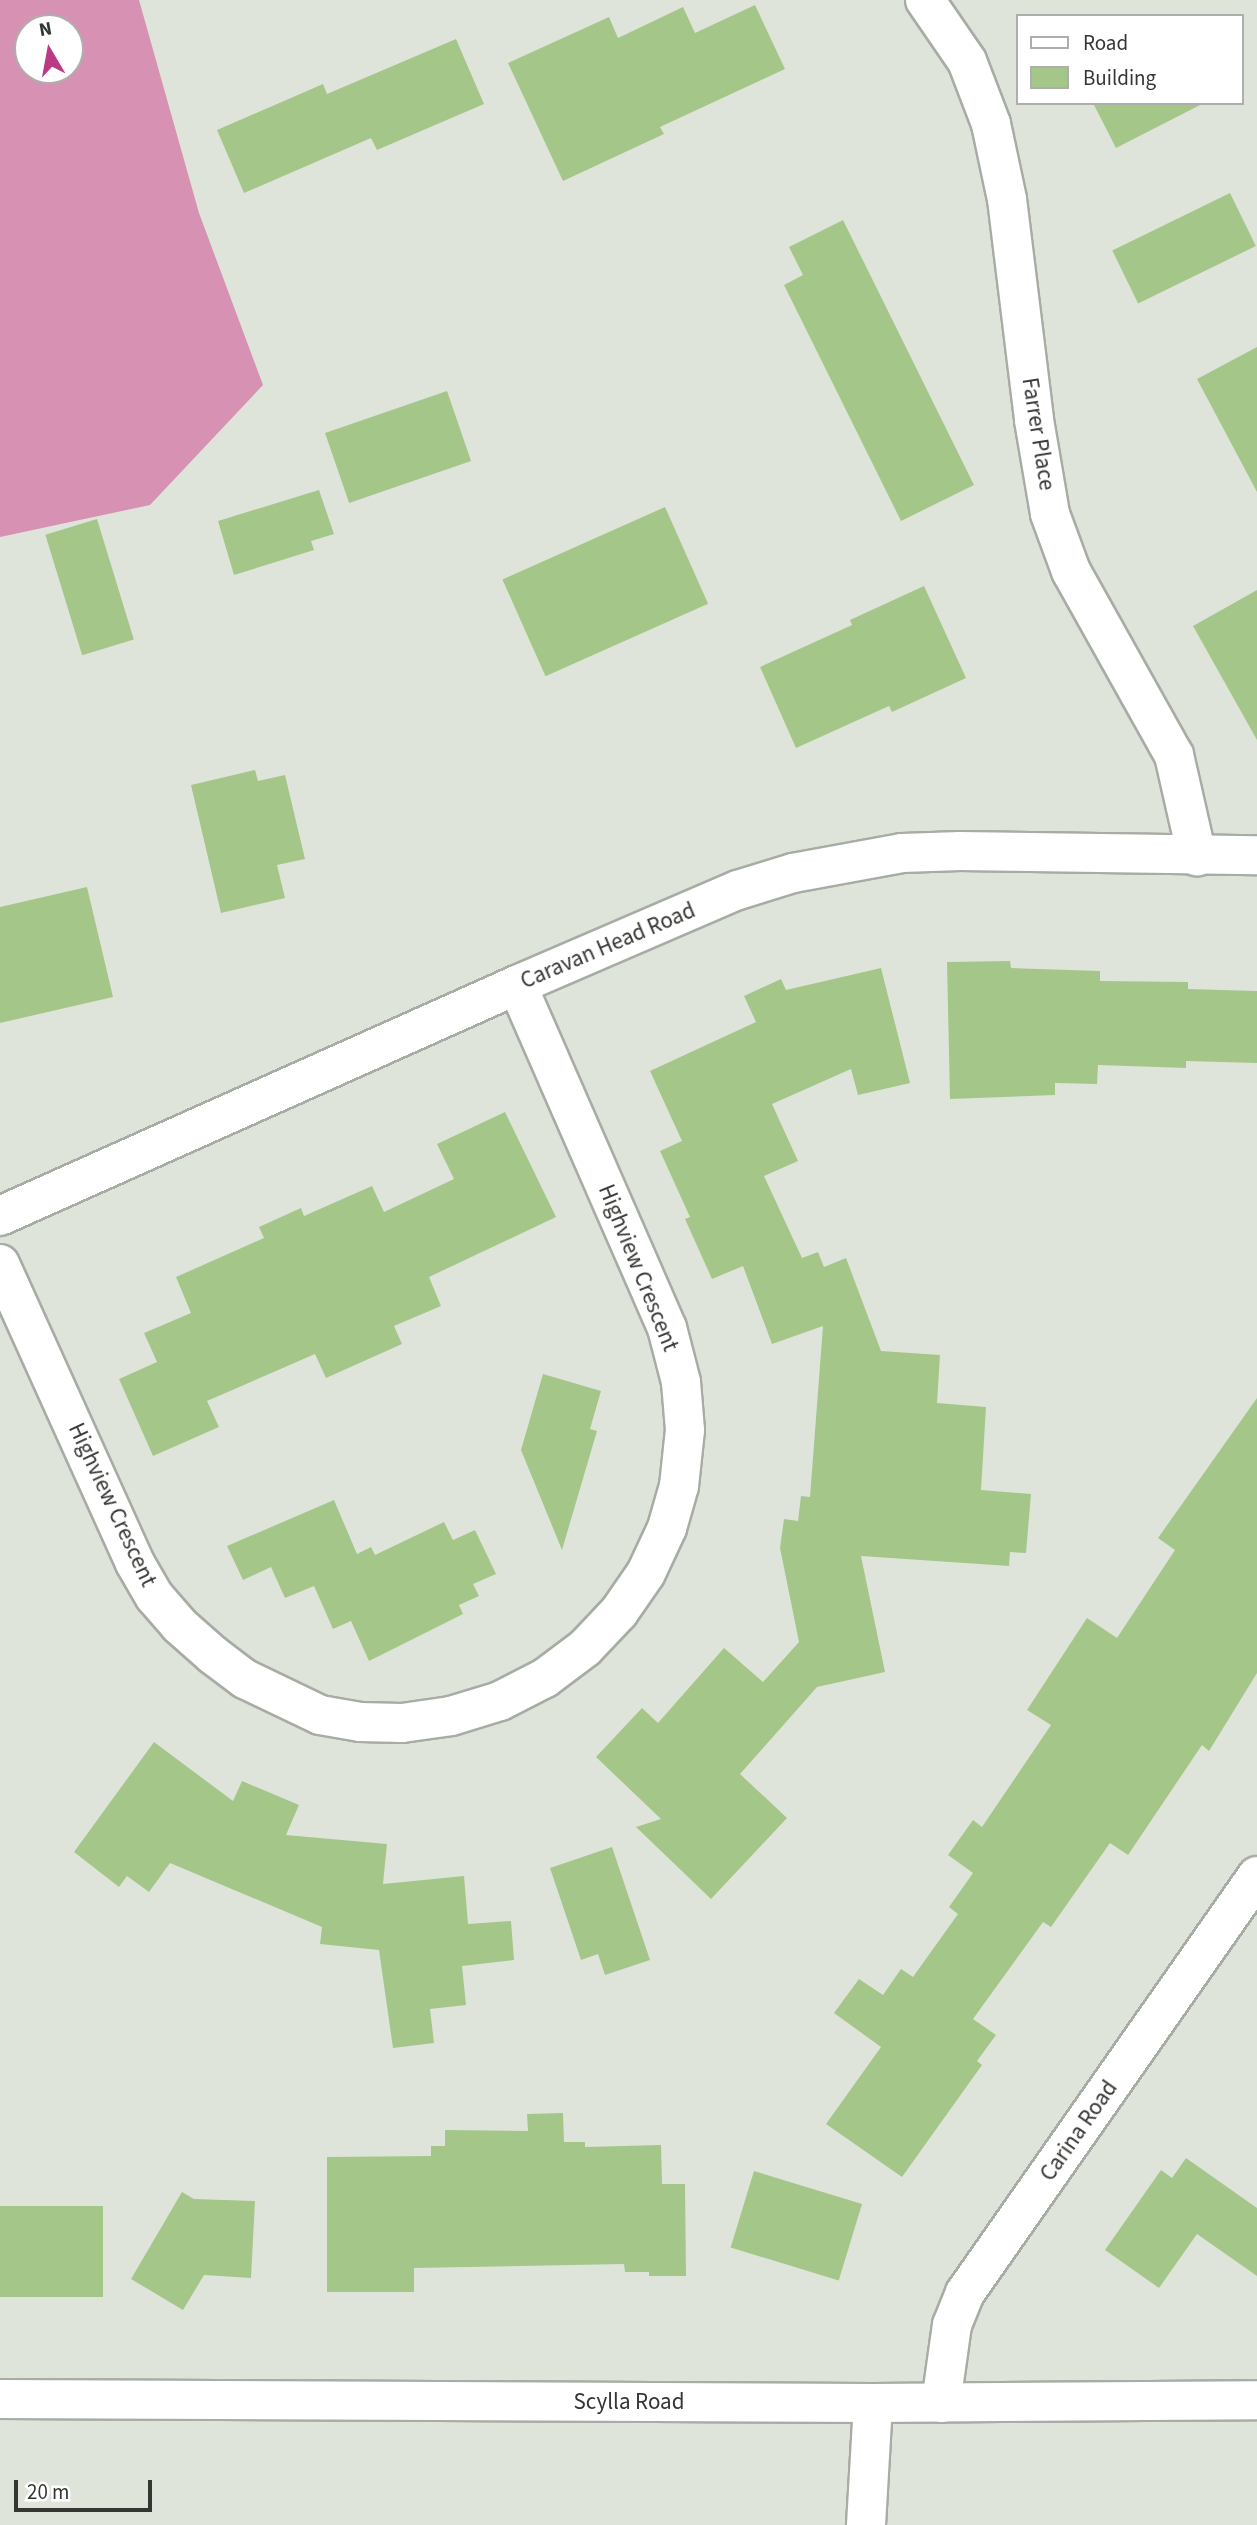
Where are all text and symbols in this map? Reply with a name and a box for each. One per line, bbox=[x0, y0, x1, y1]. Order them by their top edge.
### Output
north arrow bbox=[14, 14, 84, 84]
legend bbox=[1016, 14, 1243, 105]
text: N bbox=[37, 15, 54, 44]
text: Road bbox=[1083, 28, 1128, 58]
text: Building bbox=[1083, 63, 1156, 93]
street label: Farrer Place bbox=[1015, 376, 1061, 492]
street label: Caravan Head Road bbox=[516, 897, 700, 995]
street label: Highview Crescent bbox=[592, 1181, 684, 1355]
street label: Highview Crescent bbox=[62, 1419, 162, 1591]
street label: Carina Road bbox=[1034, 2075, 1124, 2187]
street label: Scylla Road bbox=[574, 2388, 684, 2416]
scale bar bbox=[18, 2466, 156, 2510]
text: 20 m bbox=[27, 2477, 69, 2507]

